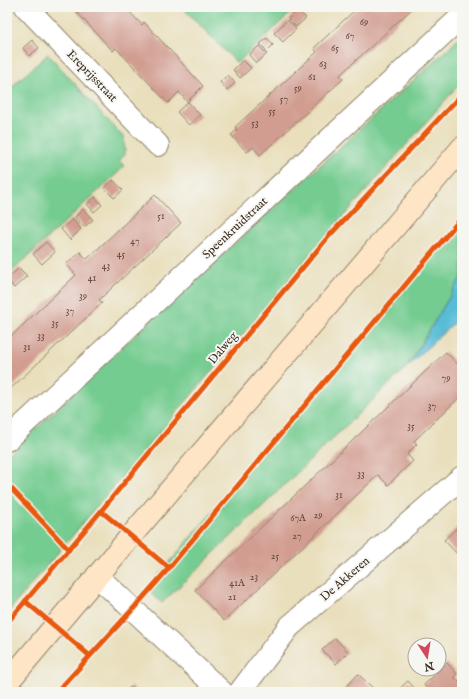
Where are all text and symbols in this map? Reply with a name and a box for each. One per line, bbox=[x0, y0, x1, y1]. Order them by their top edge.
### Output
house number: 69 bbox=[360, 16, 368, 29]
house number: 67 bbox=[346, 30, 355, 43]
house number: 65 bbox=[331, 42, 339, 55]
street label: Ereprijsstraat bbox=[63, 47, 121, 106]
house number: 63 bbox=[319, 58, 327, 71]
house number: 61 bbox=[308, 71, 316, 84]
house number: 59 bbox=[294, 82, 302, 95]
house number: 57 bbox=[280, 93, 288, 106]
house number: 55 bbox=[268, 105, 276, 118]
house number: 53 bbox=[251, 117, 259, 130]
street label: Speenkruidstraat bbox=[199, 194, 271, 263]
house number: 51 bbox=[157, 210, 165, 223]
house number: 47 bbox=[130, 235, 140, 248]
house number: 45 bbox=[117, 248, 126, 261]
house number: 43 bbox=[102, 260, 111, 273]
house number: 41 bbox=[88, 272, 97, 285]
house number: 39 bbox=[79, 290, 87, 303]
house number: 37 bbox=[66, 305, 75, 318]
house number: 35 bbox=[51, 317, 59, 330]
street label: Dalweg bbox=[205, 328, 241, 367]
house number: 33 bbox=[37, 330, 45, 343]
house number: 31 bbox=[23, 341, 31, 354]
house number: 79 bbox=[441, 372, 451, 385]
house number: 37 bbox=[428, 400, 437, 413]
house number: 35 bbox=[407, 420, 415, 433]
house number: 33 bbox=[357, 468, 365, 481]
house number: 31 bbox=[335, 489, 343, 502]
house number: 29 bbox=[313, 509, 323, 522]
house number: 67A bbox=[290, 512, 306, 525]
house number: 27 bbox=[292, 530, 302, 543]
house number: 25 bbox=[271, 550, 280, 563]
street label: De Akkeren bbox=[317, 553, 373, 604]
house number: 23 bbox=[250, 571, 258, 584]
house number: 41A bbox=[229, 577, 245, 590]
house number: 21 bbox=[228, 591, 236, 604]
north arrow bbox=[407, 637, 447, 677]
text: N bbox=[422, 658, 436, 674]

